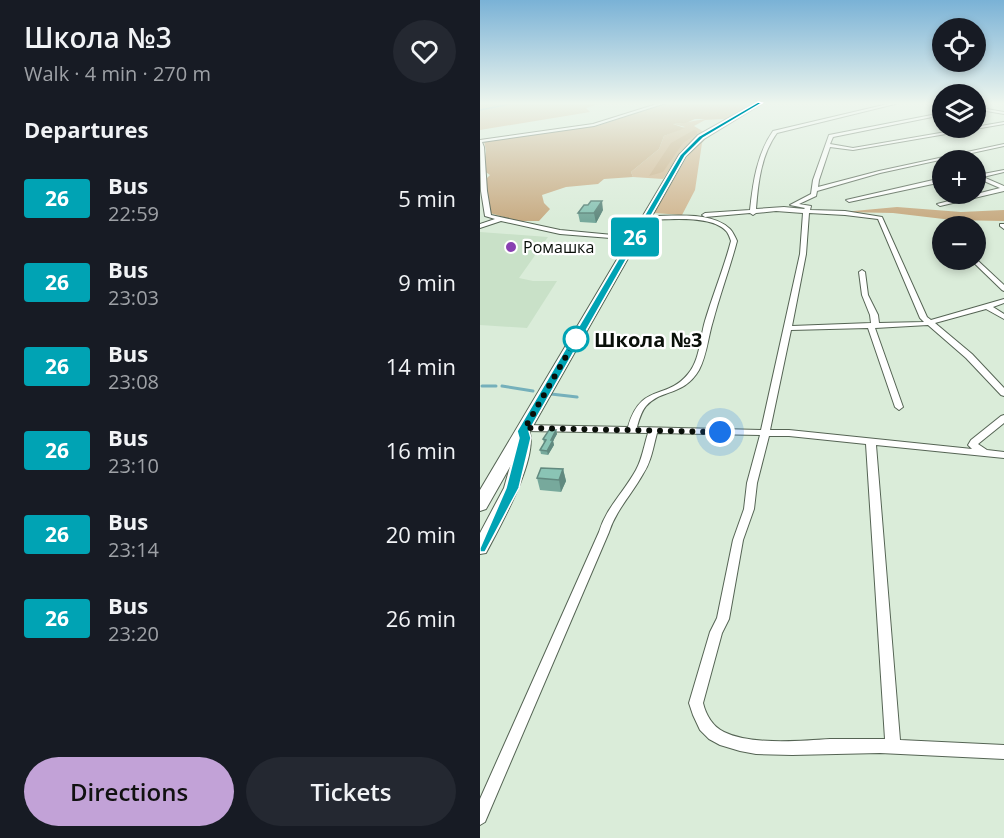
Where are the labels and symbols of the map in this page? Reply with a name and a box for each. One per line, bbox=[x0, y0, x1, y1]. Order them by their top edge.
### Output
line badge: 26 bbox=[608, 218, 662, 256]
place label: Ромашка bbox=[523, 236, 594, 258]
marker: Ромашка bbox=[504, 240, 518, 254]
marker: Школа №3 bbox=[563, 326, 589, 352]
place label: Школа №3 bbox=[594, 326, 703, 353]
your location bbox=[705, 417, 735, 447]

